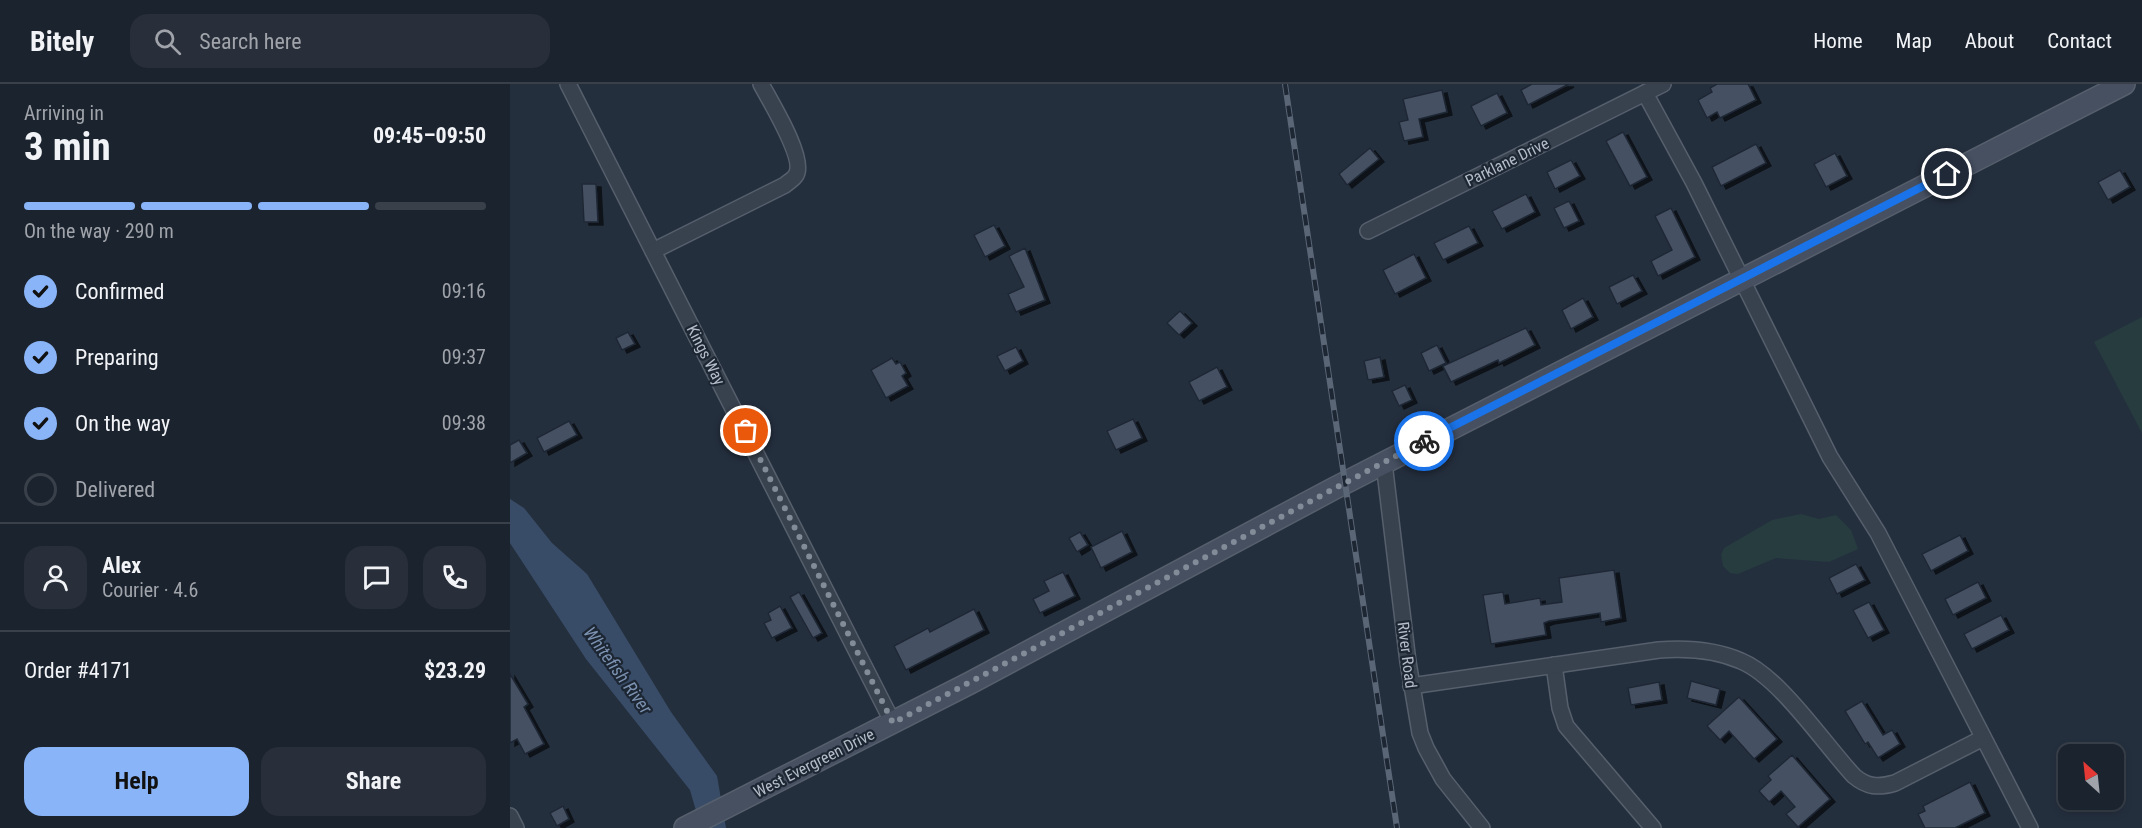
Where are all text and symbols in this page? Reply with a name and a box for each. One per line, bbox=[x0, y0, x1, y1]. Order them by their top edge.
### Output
search box bbox=[130, 14, 550, 68]
text: Bitely bbox=[30, 25, 94, 58]
icon: search bbox=[151, 25, 184, 58]
text: Search here bbox=[199, 29, 302, 54]
text: Home bbox=[1813, 29, 1863, 53]
text: Map bbox=[1896, 29, 1932, 53]
text: About bbox=[1965, 29, 2014, 53]
text: Contact bbox=[2047, 29, 2112, 53]
text: Arriving in bbox=[24, 101, 104, 125]
text: 09:45–09:50 bbox=[373, 123, 486, 148]
text: 3 min bbox=[24, 124, 111, 170]
street label: Parklane Drive bbox=[1462, 134, 1552, 190]
pin bbox=[1921, 148, 1972, 199]
icon: home bbox=[1930, 157, 1963, 190]
text: On the way · 290 m bbox=[24, 219, 174, 243]
icon: check bbox=[24, 275, 57, 308]
text: Confirmed bbox=[75, 279, 164, 304]
text: 09:16 bbox=[442, 279, 486, 303]
street label: Kings Way bbox=[683, 322, 729, 389]
icon: check bbox=[24, 341, 57, 374]
text: Preparing bbox=[75, 345, 159, 370]
text: 09:37 bbox=[442, 345, 486, 369]
pin bbox=[720, 405, 771, 456]
icon: check bbox=[24, 407, 57, 440]
text: On the way bbox=[75, 411, 170, 436]
text: 09:38 bbox=[442, 411, 486, 435]
courier bbox=[1394, 411, 1454, 471]
icon: bag bbox=[729, 414, 762, 447]
icon: bike bbox=[1408, 425, 1441, 458]
text: Delivered bbox=[75, 477, 155, 502]
button: person bbox=[24, 546, 87, 609]
button: chat bbox=[345, 546, 408, 609]
button: phone bbox=[423, 546, 486, 609]
text: Alex bbox=[102, 553, 141, 578]
text: Courier · 4.6 bbox=[102, 578, 198, 602]
street label: River Road bbox=[1393, 621, 1421, 689]
water label: Whitefish River bbox=[579, 622, 657, 718]
text: Order #4171 bbox=[24, 658, 132, 683]
text: $23.29 bbox=[424, 658, 486, 683]
street label: West Evergreen Drive bbox=[751, 724, 877, 802]
north arrow bbox=[2058, 744, 2124, 810]
map controls bbox=[2058, 744, 2124, 810]
button: Help bbox=[24, 747, 249, 816]
button: Share bbox=[261, 747, 486, 816]

